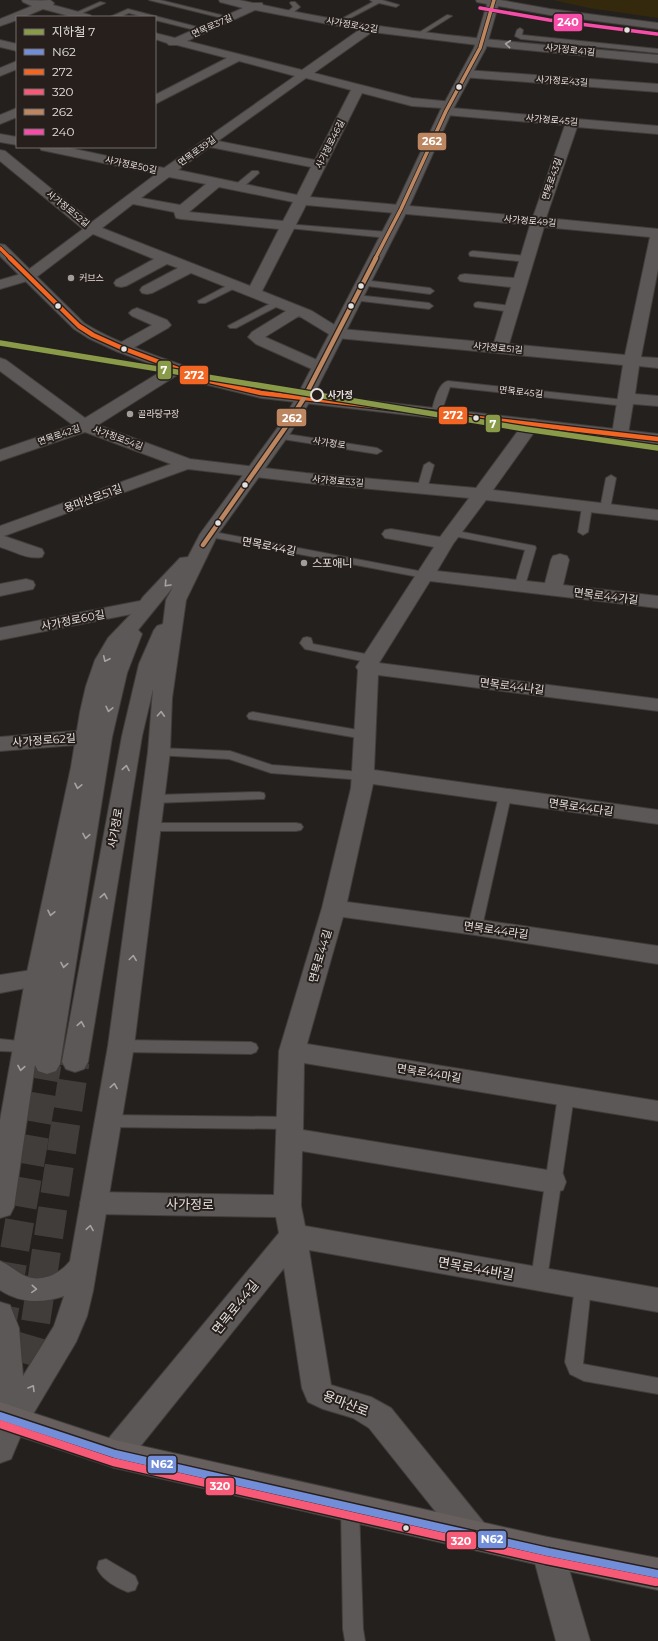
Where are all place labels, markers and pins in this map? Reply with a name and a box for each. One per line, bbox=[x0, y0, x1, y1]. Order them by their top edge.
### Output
unlabelled marker bbox=[622, 25, 632, 35]
unlabelled marker bbox=[454, 82, 464, 92]
place label: 커브스 bbox=[79, 272, 104, 283]
marker: 커브스 bbox=[66, 273, 76, 283]
unlabelled marker bbox=[356, 281, 366, 291]
unlabelled marker bbox=[53, 301, 63, 311]
unlabelled marker bbox=[346, 301, 356, 311]
unlabelled marker bbox=[119, 344, 129, 354]
marker: 사가정 bbox=[310, 388, 324, 402]
place label: 사가정 bbox=[328, 389, 353, 400]
place label: 골라당구장 bbox=[138, 408, 179, 419]
marker: 골라당구장 bbox=[125, 409, 135, 419]
unlabelled marker bbox=[471, 413, 481, 423]
unlabelled marker bbox=[240, 480, 250, 490]
unlabelled marker bbox=[213, 518, 223, 528]
place label: 스포애니 bbox=[312, 556, 352, 570]
marker: 스포애니 bbox=[299, 558, 309, 568]
unlabelled marker bbox=[401, 1523, 411, 1533]

